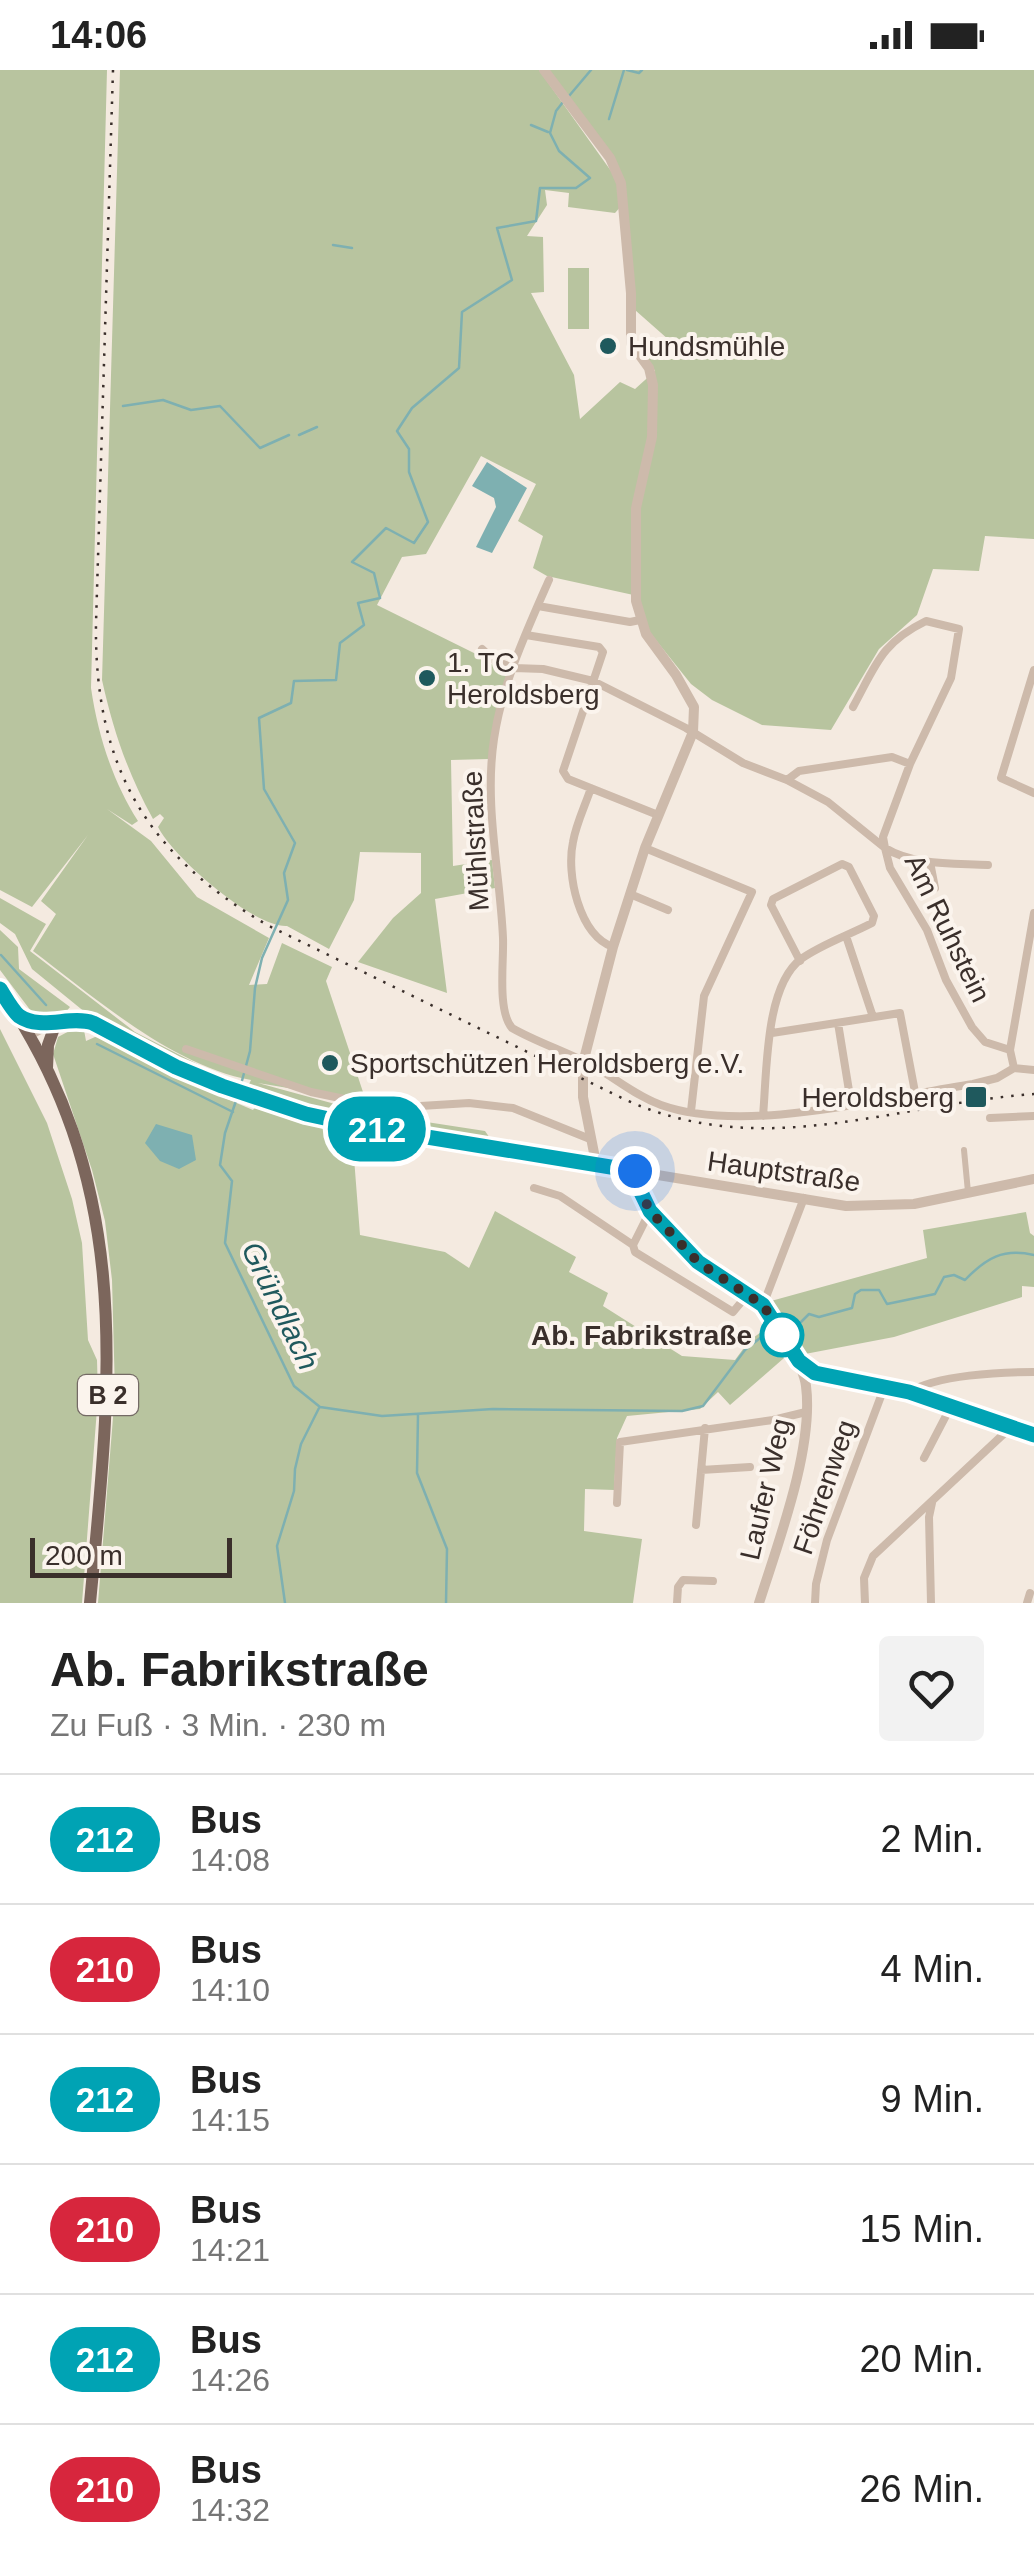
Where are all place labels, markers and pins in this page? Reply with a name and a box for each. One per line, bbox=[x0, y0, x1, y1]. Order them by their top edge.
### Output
place label: Hundsmühle bbox=[628, 331, 785, 362]
marker: Hundsmühle bbox=[597, 335, 619, 357]
place label: 1. TC Heroldsberg bbox=[447, 647, 600, 710]
marker: 1. TC Heroldsberg bbox=[416, 667, 438, 689]
place label: Sportschützen Heroldsberg e.V. bbox=[350, 1048, 744, 1079]
marker: Sportschützen Heroldsberg e.V. bbox=[319, 1052, 341, 1074]
place label: Heroldsberg bbox=[801, 1082, 954, 1113]
marker: Heroldsberg bbox=[963, 1084, 989, 1110]
marker: Ab. Fabrikstraße bbox=[761, 1314, 803, 1356]
place label: Ab. Fabrikstraße bbox=[531, 1320, 752, 1351]

